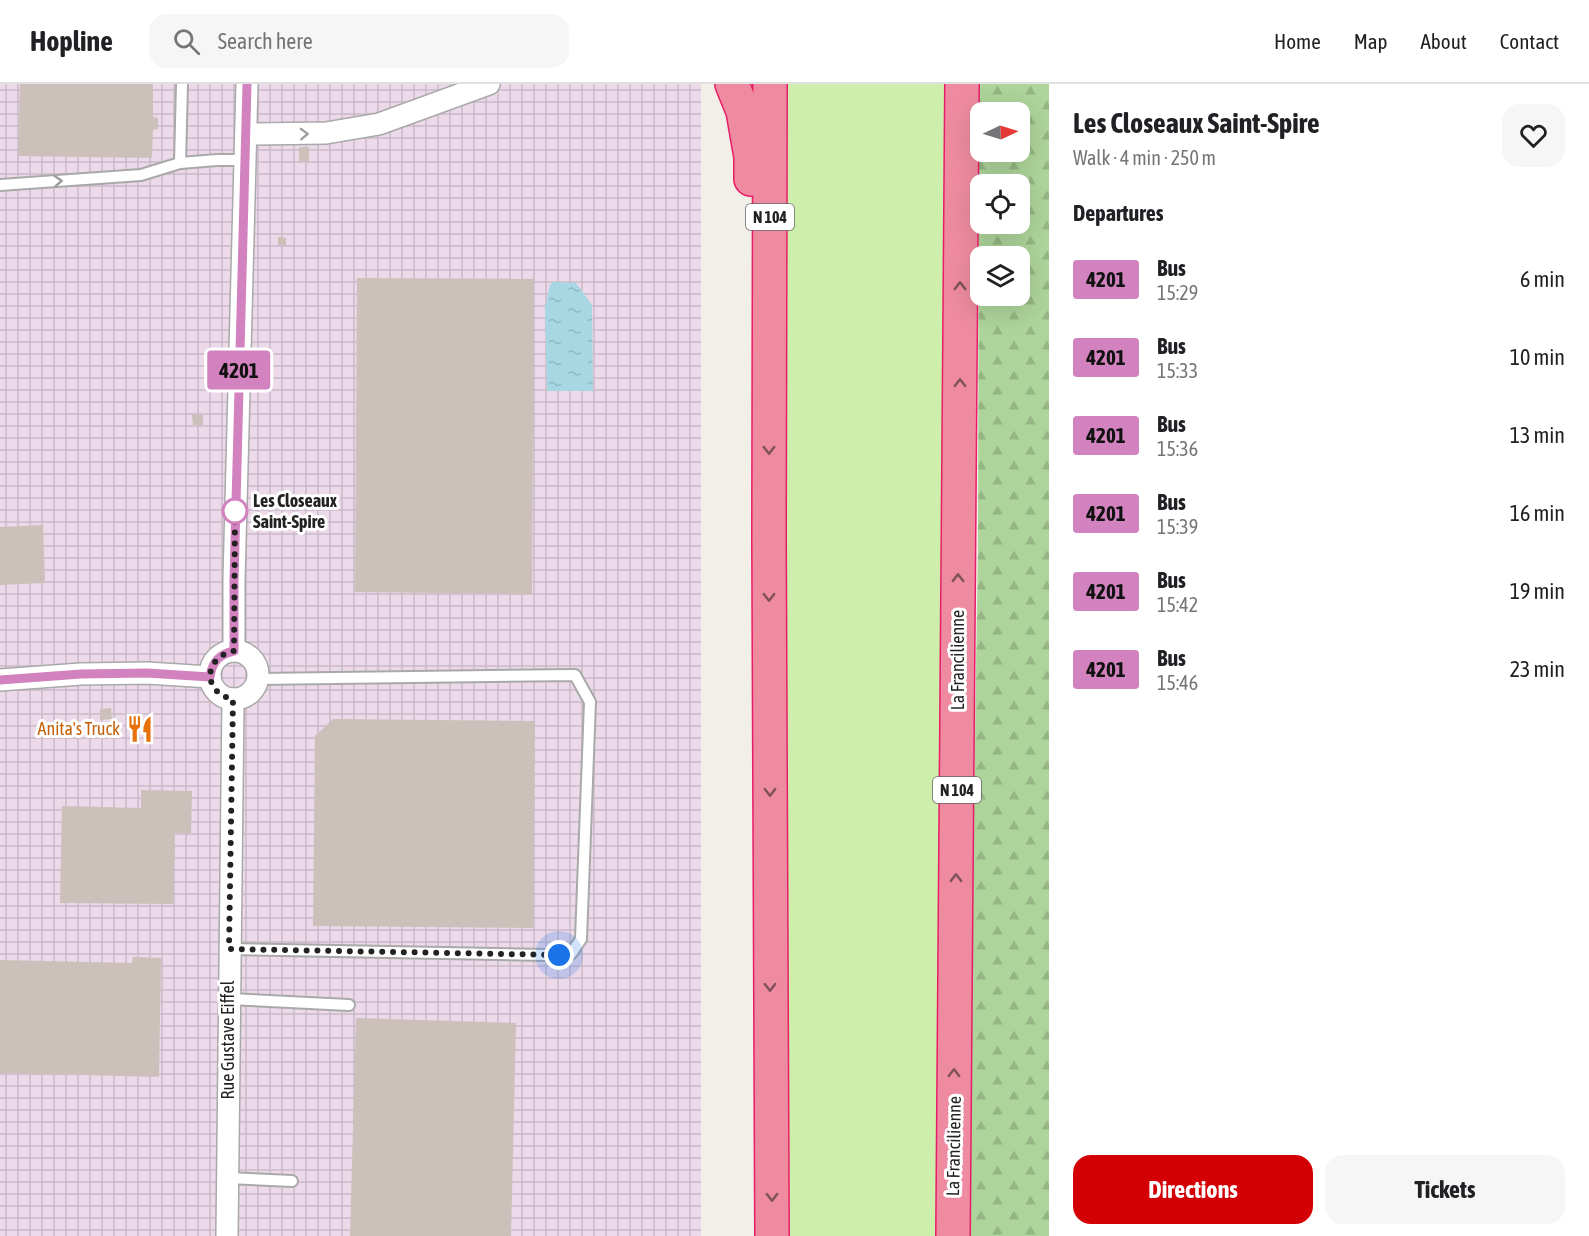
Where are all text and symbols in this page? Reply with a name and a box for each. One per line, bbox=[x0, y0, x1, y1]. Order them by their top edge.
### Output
search box bbox=[149, 14, 569, 68]
text: Hopline bbox=[30, 25, 113, 57]
icon: search bbox=[170, 25, 203, 58]
text: Search here bbox=[218, 28, 313, 54]
text: Home bbox=[1274, 29, 1321, 53]
text: Map bbox=[1354, 29, 1388, 53]
text: About bbox=[1421, 29, 1467, 53]
text: Contact bbox=[1500, 29, 1559, 53]
north arrow bbox=[970, 102, 1030, 162]
map controls bbox=[970, 102, 1030, 306]
button: heart bbox=[1502, 104, 1565, 167]
text: Les Closeaux Saint-Spire bbox=[1073, 107, 1320, 139]
one-way arrow bbox=[300, 128, 309, 140]
text: Walk · 4 min · 250 m bbox=[1073, 146, 1216, 169]
button: locate bbox=[970, 174, 1030, 234]
one-way arrow bbox=[54, 175, 63, 188]
text: Departures bbox=[1073, 200, 1163, 226]
road number: N 104 bbox=[746, 204, 794, 230]
button: layers bbox=[970, 246, 1030, 306]
text: Bus bbox=[1157, 255, 1186, 281]
text: 6 min bbox=[1520, 266, 1565, 292]
text: 4201 bbox=[1086, 267, 1126, 291]
one-way arrow bbox=[954, 281, 966, 290]
text: 15:29 bbox=[1157, 281, 1198, 304]
text: Bus bbox=[1157, 333, 1186, 359]
text: 10 min bbox=[1510, 344, 1565, 370]
text: 4201 bbox=[1086, 345, 1126, 369]
line badge: 4201 bbox=[197, 350, 281, 390]
text: 4201 bbox=[219, 358, 259, 382]
text: 15:33 bbox=[1157, 359, 1198, 382]
one-way arrow bbox=[954, 378, 966, 387]
text: Bus bbox=[1157, 411, 1186, 437]
text: 13 min bbox=[1510, 422, 1565, 448]
text: 4201 bbox=[1086, 423, 1126, 447]
text: 15:36 bbox=[1157, 437, 1198, 460]
one-way arrow bbox=[763, 445, 775, 454]
text: Bus bbox=[1157, 489, 1186, 515]
place label: Les Closeaux Saint-Spire bbox=[253, 490, 338, 532]
marker: Les Closeaux Saint-Spire bbox=[222, 498, 248, 524]
text: 16 min bbox=[1510, 500, 1565, 526]
text: 4201 bbox=[1086, 501, 1126, 525]
text: 15:39 bbox=[1157, 515, 1198, 538]
text: Bus bbox=[1157, 567, 1186, 593]
one-way arrow bbox=[952, 573, 964, 582]
text: 19 min bbox=[1510, 578, 1565, 604]
text: 4201 bbox=[1086, 579, 1126, 603]
one-way arrow bbox=[763, 592, 775, 601]
text: 15:42 bbox=[1157, 593, 1198, 616]
street label: La Francilienne bbox=[947, 610, 968, 710]
text: Bus bbox=[1157, 645, 1186, 671]
text: 23 min bbox=[1510, 656, 1565, 682]
text: 4201 bbox=[1086, 657, 1126, 681]
text: 15:46 bbox=[1157, 671, 1198, 694]
restaurant icon: Anita's Truck bbox=[125, 714, 155, 744]
place label: Anita's Truck bbox=[38, 718, 120, 739]
road number: N 104 bbox=[933, 777, 981, 803]
one-way arrow bbox=[764, 787, 776, 796]
one-way arrow bbox=[950, 873, 962, 882]
your location bbox=[544, 940, 574, 970]
street label: Rue Gustave Eiffel bbox=[217, 980, 238, 1099]
one-way arrow bbox=[764, 982, 776, 991]
one-way arrow bbox=[948, 1068, 960, 1077]
street label: La Francilienne bbox=[942, 1096, 965, 1196]
button: Directions bbox=[1073, 1155, 1313, 1224]
button: Tickets bbox=[1325, 1155, 1565, 1224]
one-way arrow bbox=[765, 1193, 778, 1202]

